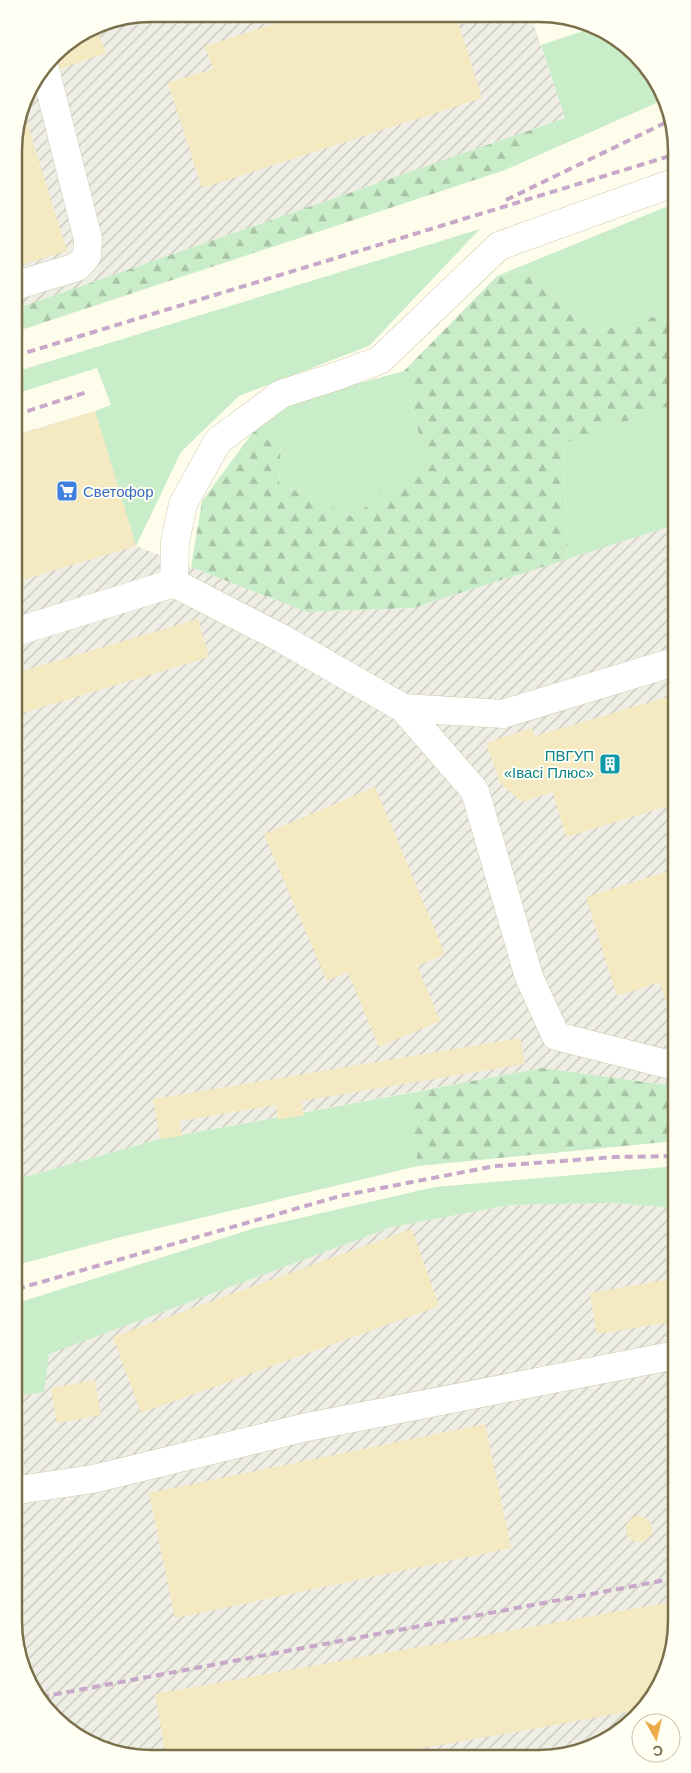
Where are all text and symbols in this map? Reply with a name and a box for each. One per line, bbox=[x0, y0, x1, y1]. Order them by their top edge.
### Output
supermarket icon: Светофор bbox=[55, 479, 79, 503]
place label: Светофор bbox=[83, 483, 154, 500]
place label: ПВГУП «Івасі Плюс» bbox=[504, 747, 594, 781]
building icon: ПВГУП «Івасі Плюс» bbox=[598, 752, 622, 776]
north arrow bbox=[631, 1713, 681, 1763]
text: С bbox=[652, 1742, 664, 1760]

